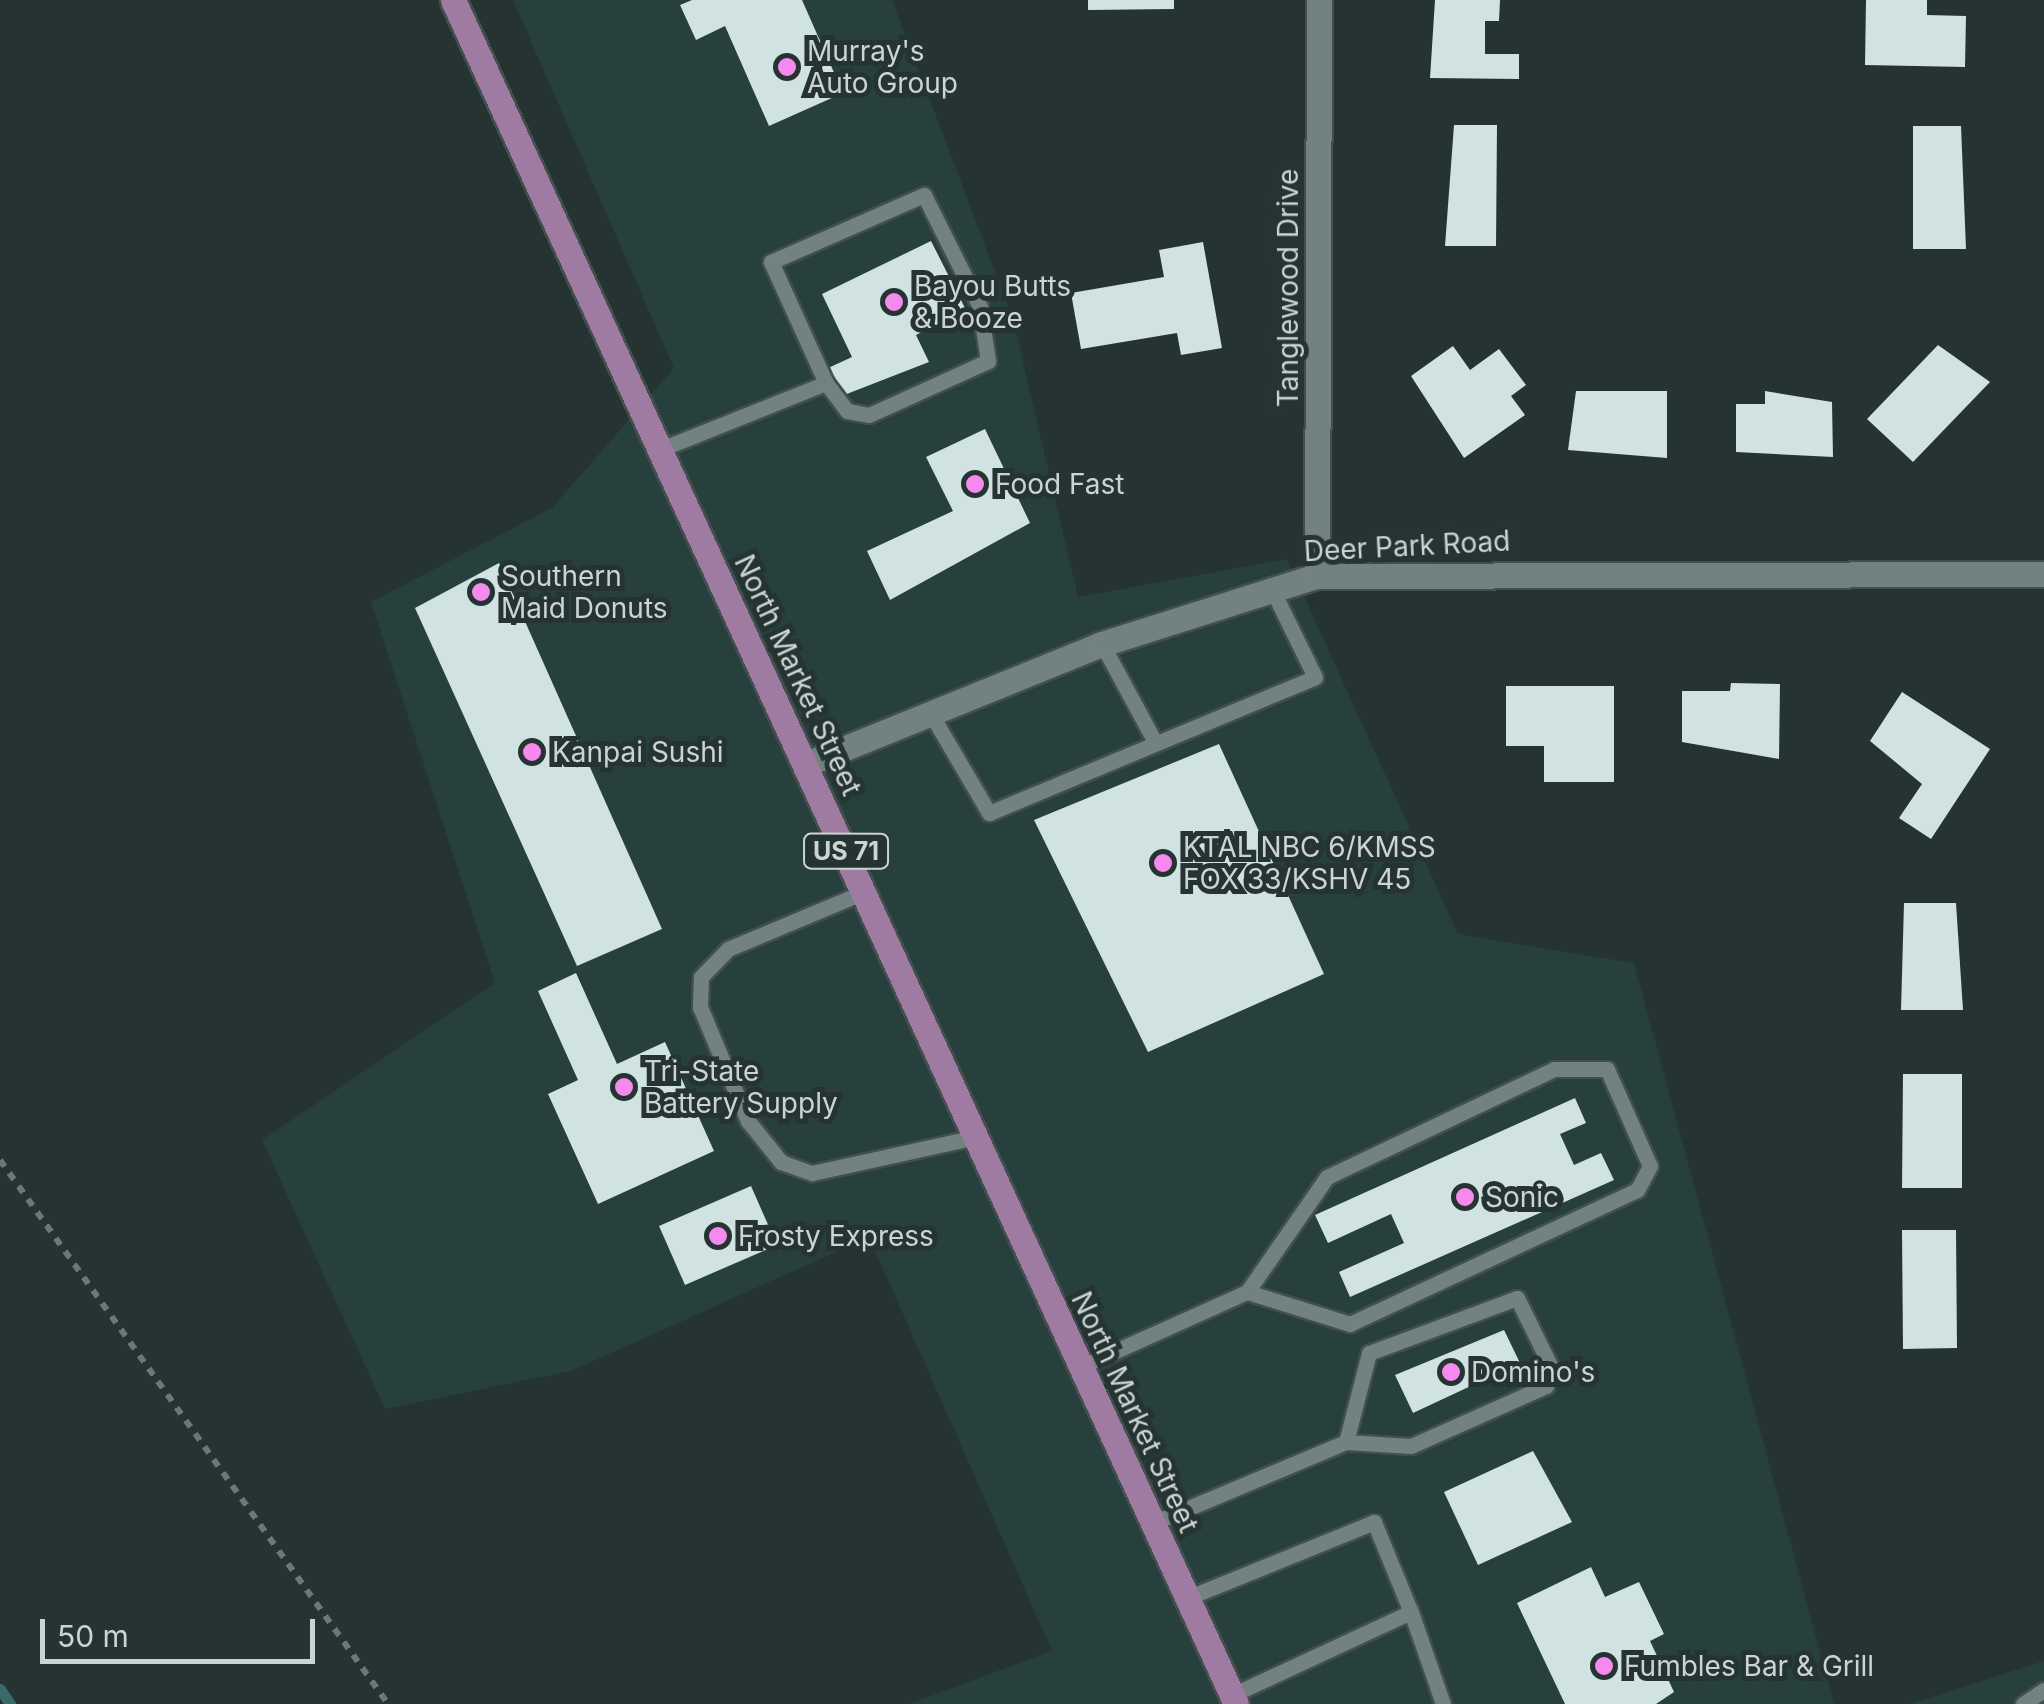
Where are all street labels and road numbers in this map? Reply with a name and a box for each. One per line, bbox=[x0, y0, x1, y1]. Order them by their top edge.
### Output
street label: Tanglewood Drive bbox=[1271, 169, 1305, 407]
street label: Deer Park Road bbox=[1303, 524, 1511, 568]
street label: North Market Street bbox=[728, 549, 868, 801]
road number: US 71 bbox=[801, 831, 891, 871]
street label: North Market Street bbox=[1065, 1286, 1205, 1538]

